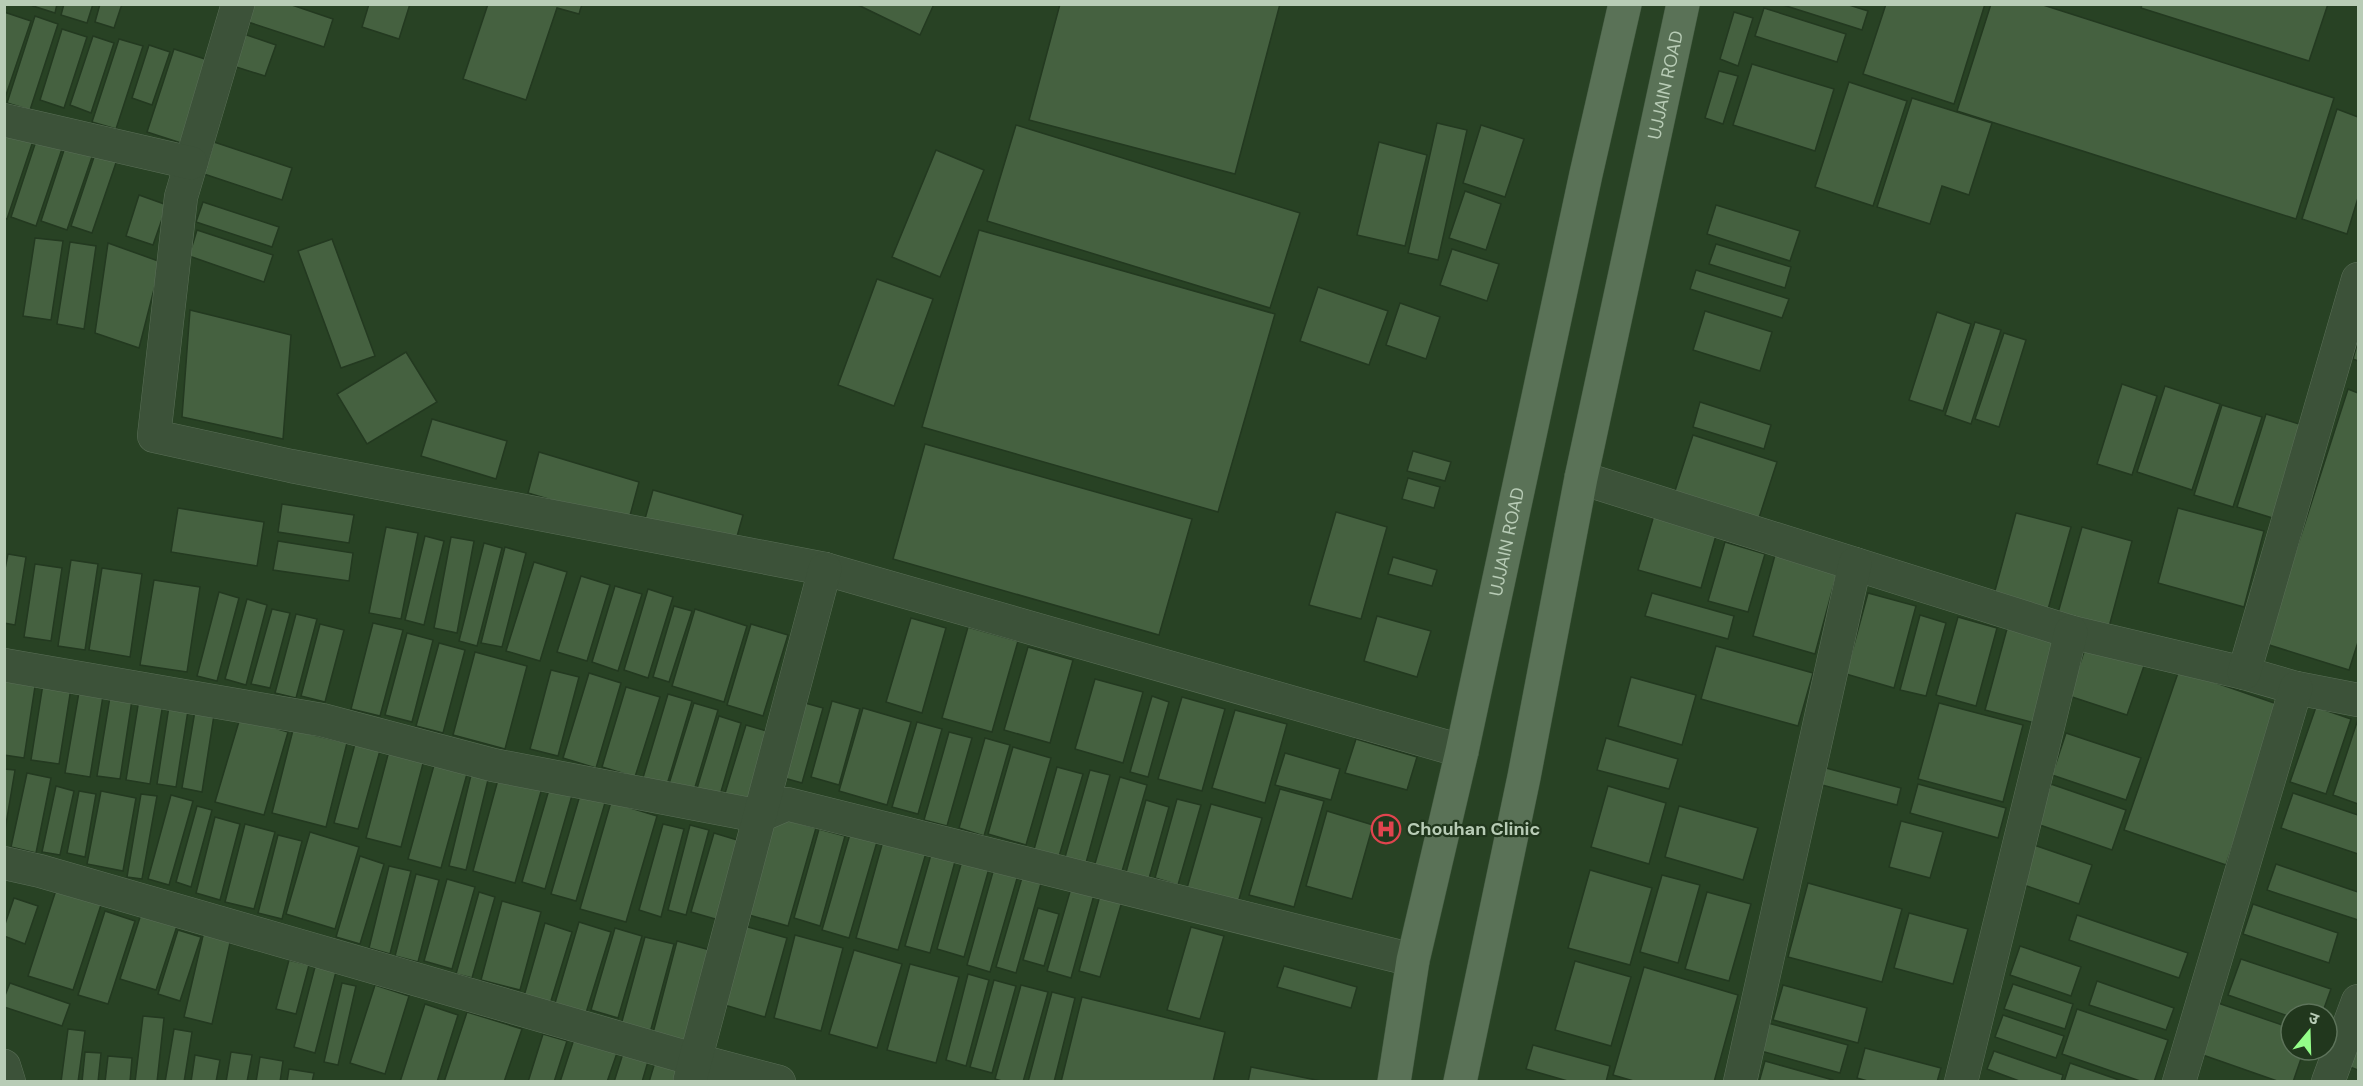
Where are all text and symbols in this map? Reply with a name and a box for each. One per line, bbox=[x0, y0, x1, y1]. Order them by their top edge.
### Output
street label: UJJAIN ROAD bbox=[1642, 28, 1689, 142]
street label: UJJAIN ROAD bbox=[1484, 485, 1530, 599]
hospital icon: Chouhan Clinic bbox=[1370, 813, 1402, 845]
place label: Chouhan Clinic bbox=[1407, 817, 1541, 841]
north arrow bbox=[2279, 1002, 2339, 1062]
text: उ bbox=[2306, 1007, 2322, 1030]

